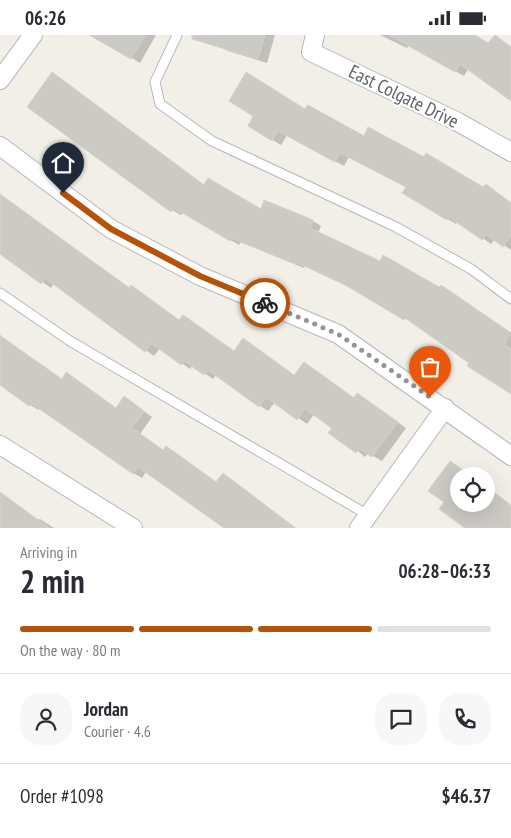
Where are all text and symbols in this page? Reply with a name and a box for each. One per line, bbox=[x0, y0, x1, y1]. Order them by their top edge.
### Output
text: 06:26 bbox=[25, 6, 66, 30]
street label: East Colgate Drive bbox=[345, 59, 463, 133]
pin bbox=[42, 142, 84, 193]
icon: home bbox=[49, 149, 77, 177]
courier bbox=[240, 278, 290, 328]
icon: bike bbox=[251, 289, 279, 317]
pin bbox=[409, 346, 451, 397]
icon: bag bbox=[416, 353, 444, 381]
map controls bbox=[450, 467, 495, 512]
button: locate bbox=[450, 467, 495, 512]
text: Arriving in bbox=[20, 542, 77, 562]
text: 06:28–06:33 bbox=[398, 559, 491, 583]
text: 2 min bbox=[20, 560, 85, 602]
text: On the way · 80 m bbox=[20, 640, 120, 660]
button: person bbox=[20, 693, 72, 745]
button: chat bbox=[375, 693, 427, 745]
button: phone bbox=[439, 693, 491, 745]
text: Jordan bbox=[84, 697, 128, 721]
text: Courier · 4.6 bbox=[84, 721, 151, 741]
text: Order #1098 bbox=[20, 784, 104, 808]
text: $46.37 bbox=[442, 784, 491, 808]

